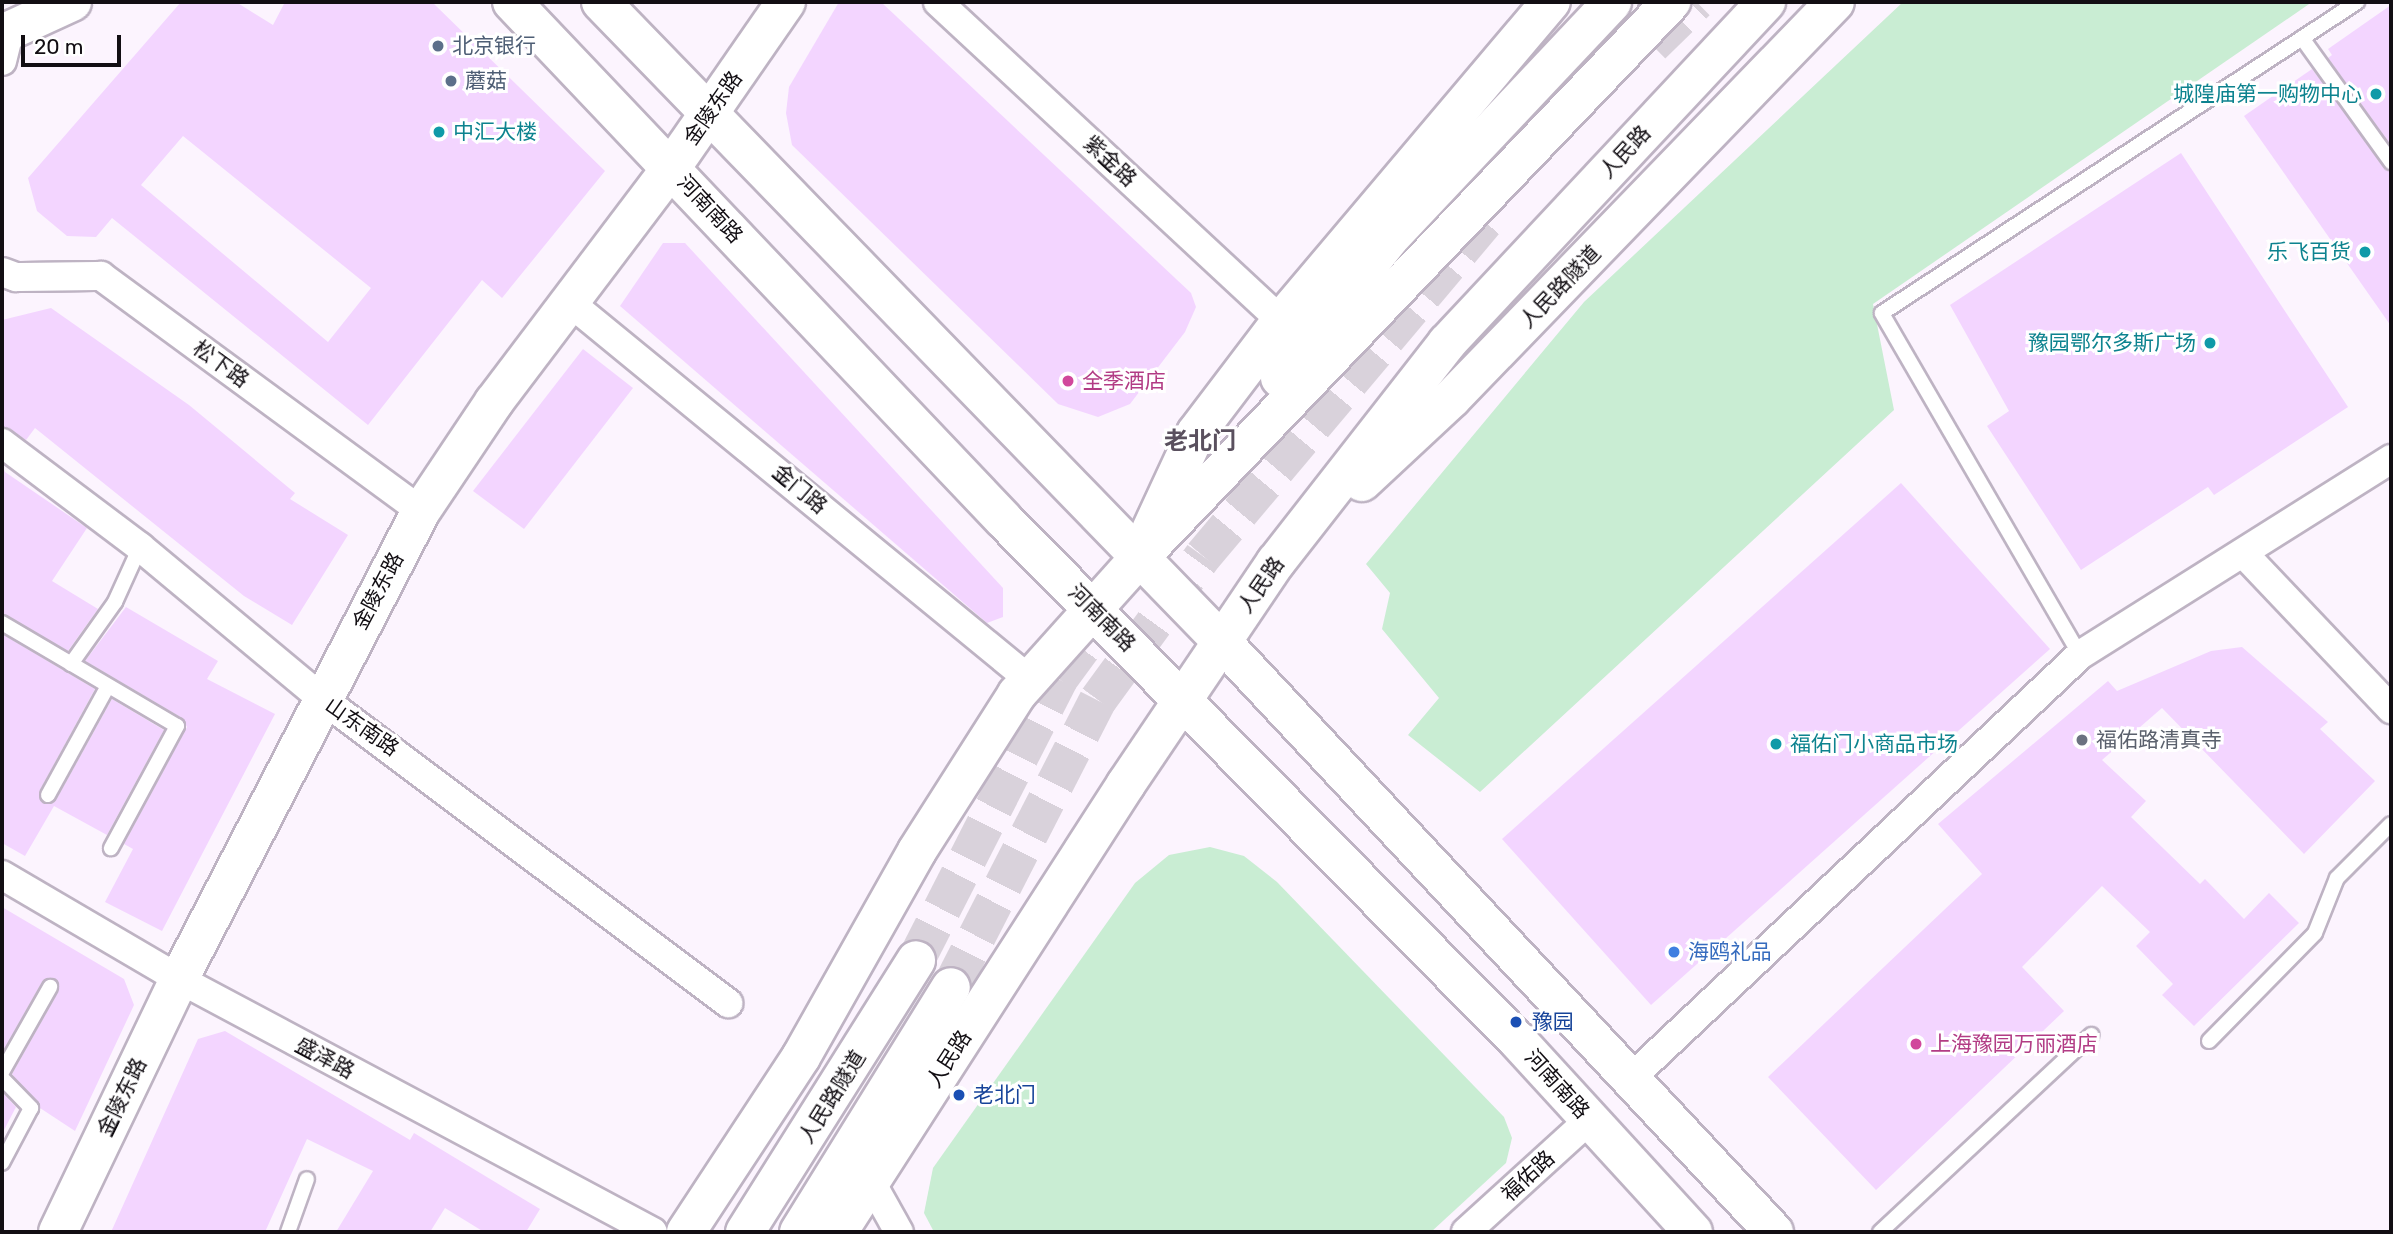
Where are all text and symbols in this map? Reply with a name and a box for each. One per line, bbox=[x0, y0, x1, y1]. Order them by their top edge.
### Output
scale bar bbox=[24, 21, 124, 65]
place label: 北京银行 bbox=[452, 33, 536, 59]
text: 20 m bbox=[34, 34, 83, 59]
marker: 北京银行 bbox=[430, 38, 446, 54]
street label: 金陵东路 bbox=[679, 66, 747, 150]
place label: 蘑菇 bbox=[465, 68, 507, 94]
marker: 蘑菇 bbox=[443, 73, 459, 89]
place label: 城隍庙第一购物中心 bbox=[2173, 81, 2362, 107]
marker: 城隍庙第一购物中心 bbox=[2368, 86, 2384, 102]
place label: 中汇大楼 bbox=[453, 119, 537, 145]
street label: 人民路 bbox=[1594, 120, 1656, 184]
marker: 中汇大楼 bbox=[431, 124, 447, 140]
street label: 紫金路 bbox=[1078, 130, 1142, 192]
street label: 河南南路 bbox=[672, 170, 748, 248]
place label: 乐飞百货 bbox=[2267, 239, 2351, 265]
street label: 人民路隧道 bbox=[1514, 240, 1606, 334]
marker: 乐飞百货 bbox=[2357, 244, 2373, 260]
place label: 豫园鄂尔多斯广场 bbox=[2028, 330, 2196, 356]
street label: 松下路 bbox=[188, 335, 254, 393]
marker: 豫园鄂尔多斯广场 bbox=[2202, 335, 2218, 351]
place label: 全季酒店 bbox=[1082, 368, 1166, 394]
marker: 全季酒店 bbox=[1060, 373, 1076, 389]
district label: 老北门 bbox=[1164, 428, 1236, 456]
street label: 金门路 bbox=[768, 459, 832, 519]
street label: 金陵东路 bbox=[347, 548, 409, 634]
street label: 人民路 bbox=[1233, 552, 1289, 618]
street label: 河南南路 bbox=[1063, 579, 1141, 657]
street label: 山东南路 bbox=[320, 693, 404, 761]
place label: 福佑路清真寺 bbox=[2096, 727, 2222, 753]
place label: 福佑门小商品市场 bbox=[1790, 731, 1958, 757]
marker: 福佑路清真寺 bbox=[2074, 732, 2090, 748]
marker: 福佑门小商品市场 bbox=[1768, 736, 1784, 752]
place label: 海鸥礼品 bbox=[1688, 939, 1772, 965]
marker: 海鸥礼品 bbox=[1666, 944, 1682, 960]
place label: 豫园 bbox=[1532, 1009, 1574, 1035]
marker: 豫园 bbox=[1506, 1012, 1526, 1032]
street label: 人民路 bbox=[921, 1026, 977, 1092]
place label: 上海豫园万丽酒店 bbox=[1930, 1031, 2098, 1057]
street label: 盛泽路 bbox=[291, 1032, 359, 1084]
marker: 上海豫园万丽酒店 bbox=[1908, 1036, 1924, 1052]
street label: 河南南路 bbox=[1520, 1044, 1594, 1124]
street label: 人民路隧道 bbox=[793, 1046, 871, 1148]
street label: 金陵东路 bbox=[92, 1054, 152, 1140]
place label: 老北门 bbox=[973, 1082, 1036, 1108]
marker: 老北门 bbox=[951, 1087, 967, 1103]
street label: 福佑路 bbox=[1496, 1145, 1560, 1207]

